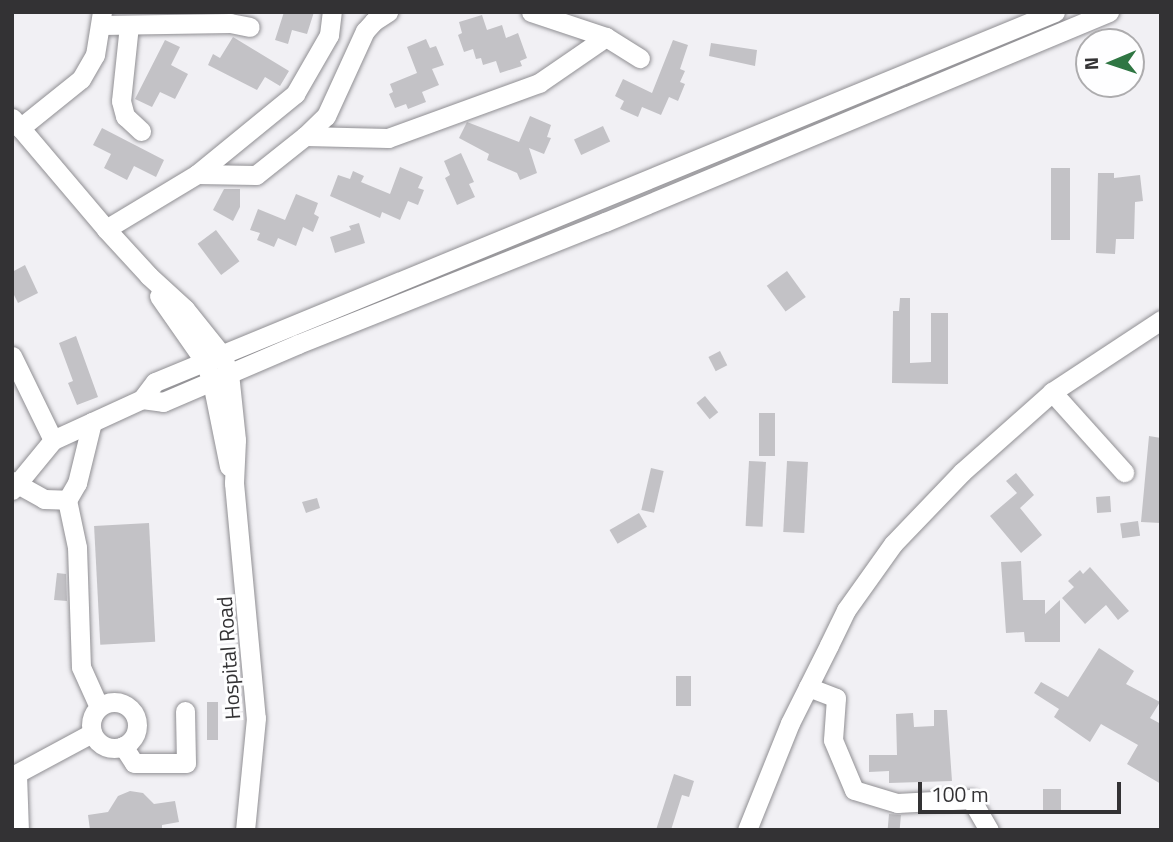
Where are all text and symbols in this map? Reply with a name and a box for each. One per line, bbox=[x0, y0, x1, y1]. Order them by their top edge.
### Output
north arrow bbox=[1075, 28, 1145, 98]
text: N bbox=[1076, 57, 1105, 71]
street label: Hospital Road bbox=[211, 596, 245, 720]
scale bar bbox=[921, 768, 1124, 812]
text: 100 m bbox=[931, 778, 988, 810]

